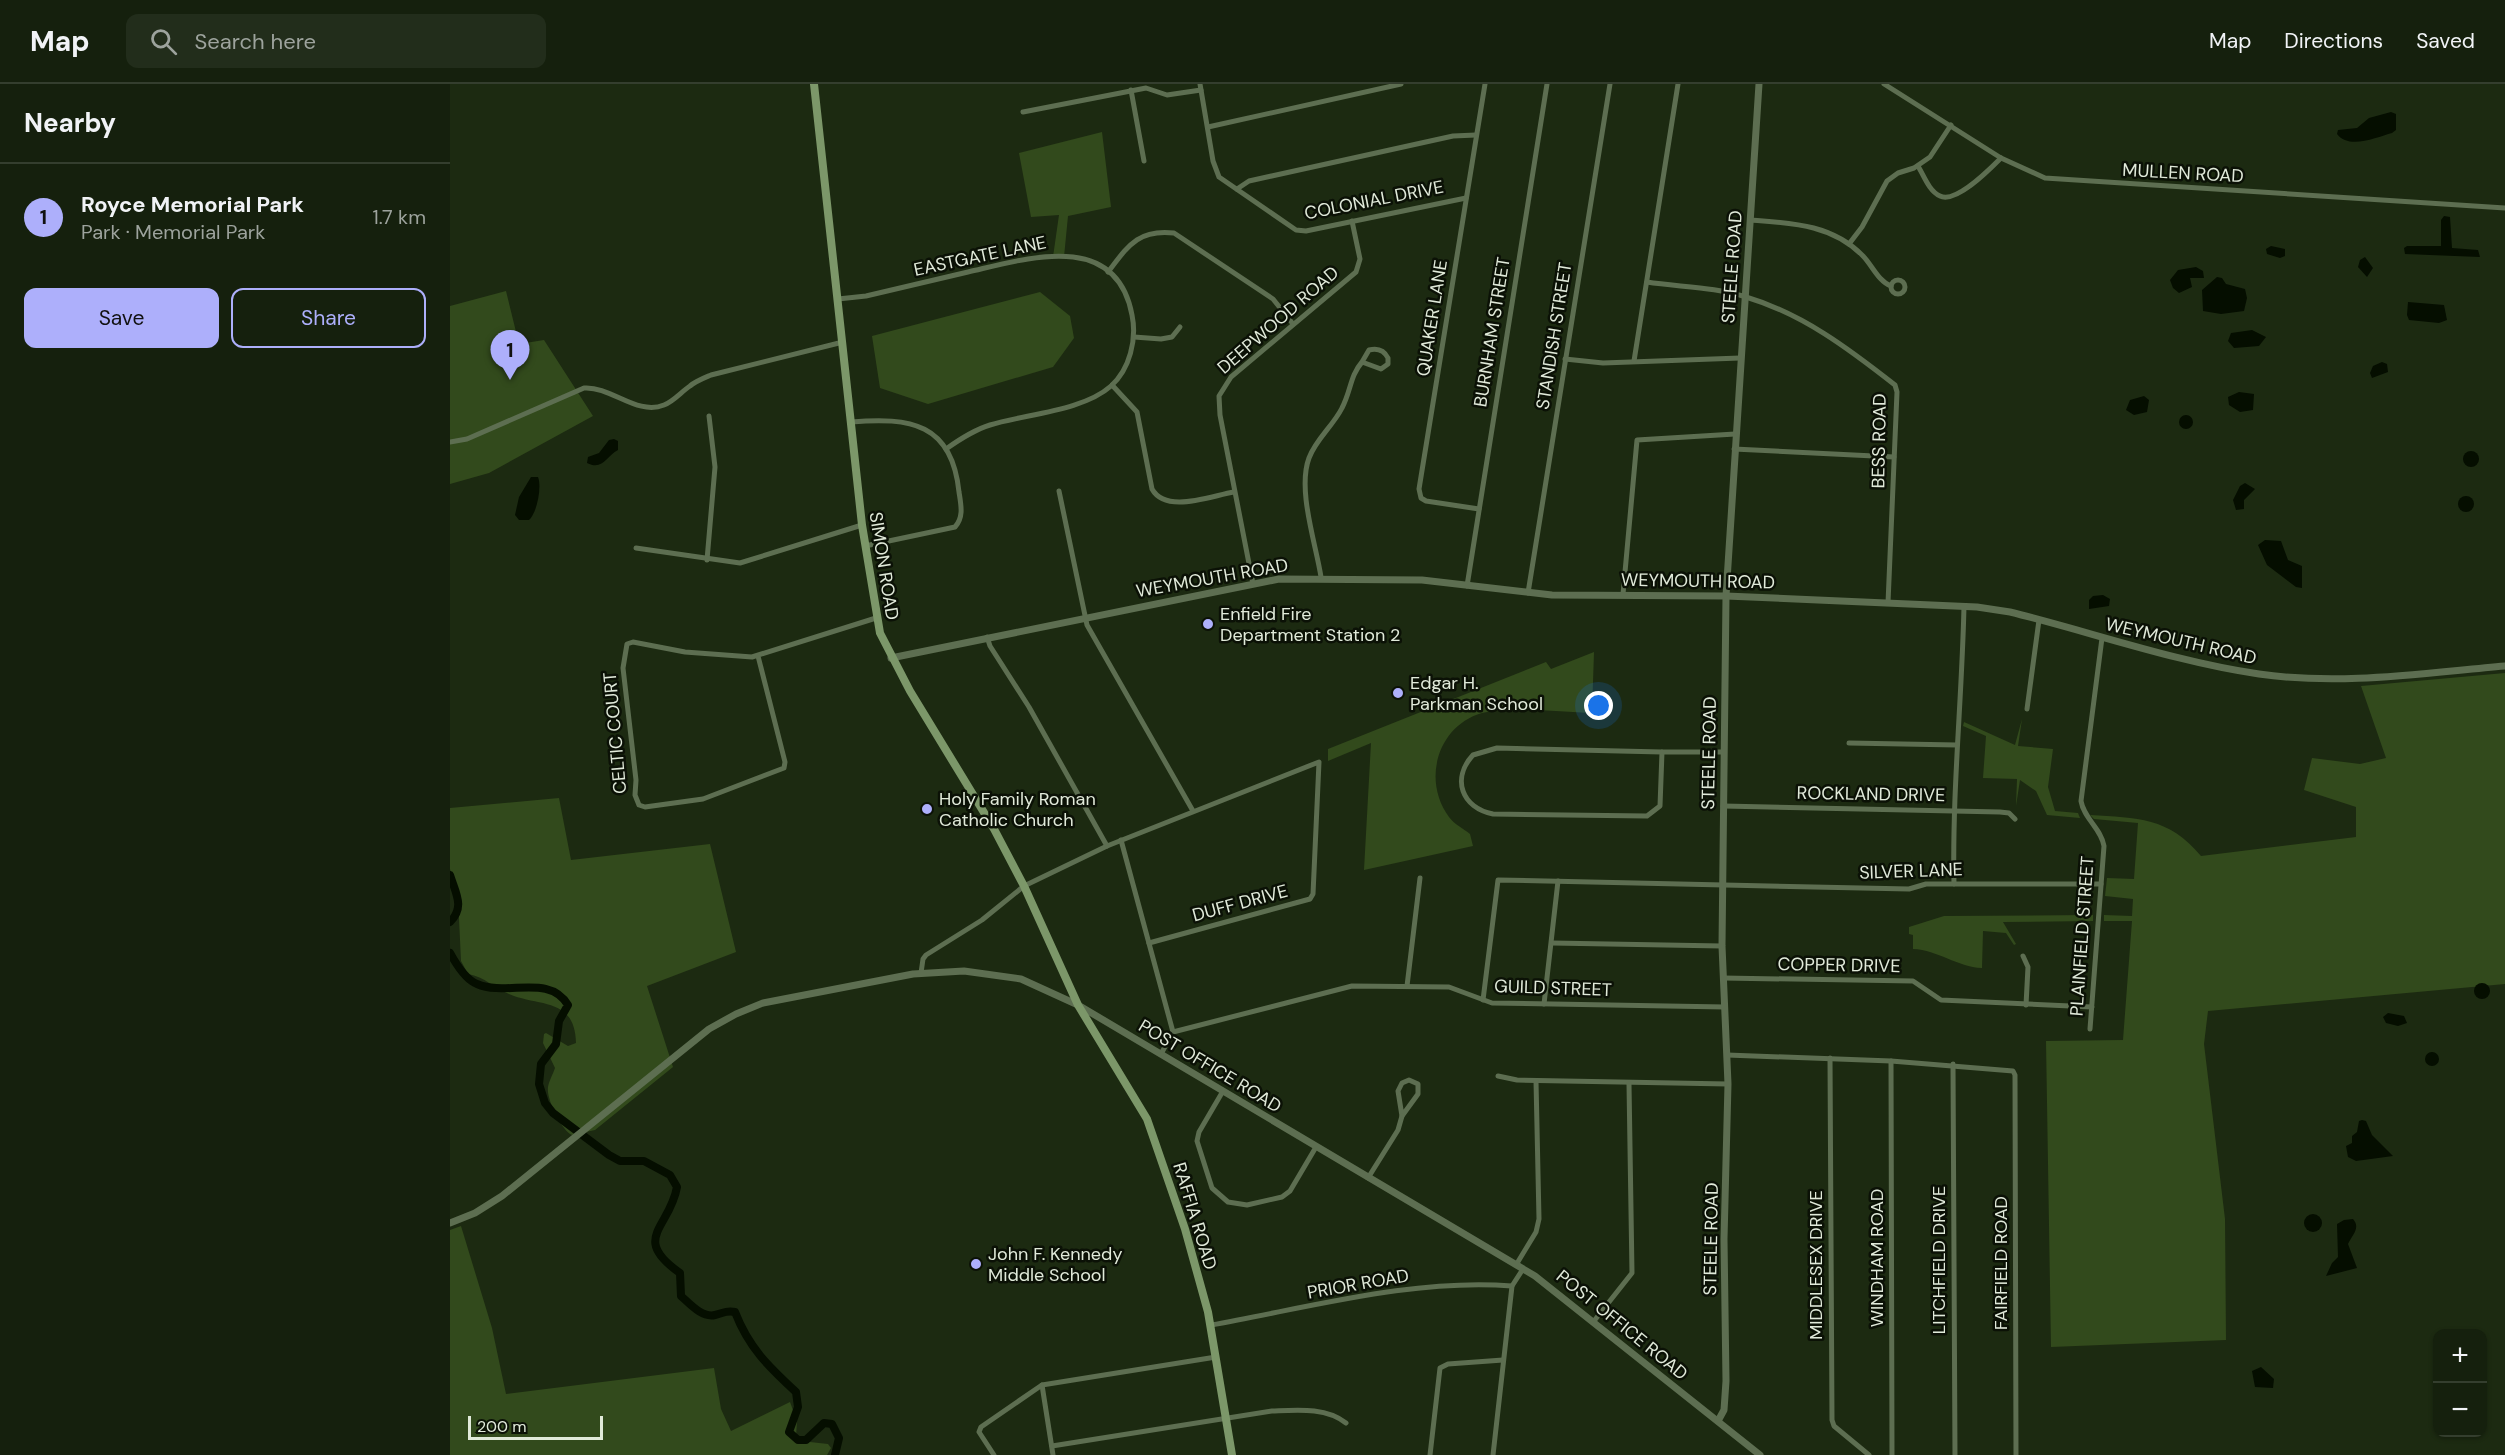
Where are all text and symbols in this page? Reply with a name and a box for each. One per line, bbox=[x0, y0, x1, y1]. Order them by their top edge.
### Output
search box bbox=[126, 14, 546, 68]
text: Map bbox=[30, 23, 90, 60]
icon: search bbox=[147, 25, 180, 58]
text: Search here bbox=[195, 27, 316, 56]
text: Map bbox=[2209, 27, 2251, 55]
text: Directions bbox=[2284, 27, 2383, 55]
text: Saved bbox=[2416, 27, 2475, 55]
text: Nearby bbox=[24, 106, 116, 140]
street label: MULLEN ROAD bbox=[2122, 158, 2244, 188]
street label: COLONIAL DRIVE bbox=[1302, 175, 1446, 225]
text: Royce Memorial Park bbox=[81, 190, 304, 219]
text: 1 bbox=[40, 204, 47, 230]
text: 1.7 km bbox=[373, 204, 426, 230]
street label: STEELE ROAD bbox=[1716, 210, 1748, 324]
text: Park · Memorial Park bbox=[81, 219, 265, 245]
street label: EASTGATE LANE bbox=[911, 230, 1049, 282]
street label: BURNHAM STREET bbox=[1468, 255, 1516, 409]
street label: QUAKER LANE bbox=[1411, 258, 1453, 378]
street label: DEEPWOOD ROAD bbox=[1212, 261, 1344, 379]
street label: STANDISH STREET bbox=[1531, 261, 1577, 411]
button: Save bbox=[24, 288, 219, 348]
button: Share bbox=[231, 288, 426, 348]
pin: 1 bbox=[490, 330, 530, 380]
street label: BESS ROAD bbox=[1866, 393, 1892, 489]
street label: SIMON ROAD bbox=[864, 510, 904, 622]
street label: WEYMOUTH ROAD bbox=[1134, 553, 1290, 603]
street label: WEYMOUTH ROAD bbox=[1621, 568, 1775, 594]
place label: Enfield Fire Department Station 2 bbox=[1220, 602, 1400, 647]
street label: WEYMOUTH ROAD bbox=[2103, 612, 2259, 670]
marker: Enfield Fire Department Station 2 bbox=[1201, 617, 1215, 631]
street label: CELTIC COURT bbox=[598, 671, 632, 795]
place label: Edgar H. Parkman School bbox=[1410, 671, 1543, 716]
marker: Edgar H. Parkman School bbox=[1391, 686, 1405, 700]
your location bbox=[1584, 691, 1613, 720]
street label: STEELE ROAD bbox=[1696, 696, 1722, 810]
street label: ROCKLAND DRIVE bbox=[1797, 781, 1945, 807]
place label: Holy Family Roman Catholic Church bbox=[939, 787, 1096, 832]
marker: Holy Family Roman Catholic Church bbox=[920, 802, 934, 816]
street label: PLAINFIELD STREET bbox=[2064, 855, 2100, 1017]
street label: SILVER LANE bbox=[1859, 857, 1963, 885]
street label: DUFF DRIVE bbox=[1190, 879, 1290, 927]
street label: COPPER DRIVE bbox=[1777, 952, 1901, 978]
street label: GUILD STREET bbox=[1494, 974, 1612, 1002]
street label: POST OFFICE ROAD bbox=[1134, 1014, 1286, 1118]
street label: RAFFIA ROAD bbox=[1167, 1159, 1223, 1273]
street label: STEELE ROAD bbox=[1698, 1182, 1724, 1296]
street label: LITCHFIELD DRIVE bbox=[1927, 1186, 1951, 1334]
street label: WINDHAM ROAD bbox=[1865, 1189, 1889, 1327]
street label: MIDDLESEX DRIVE bbox=[1804, 1190, 1828, 1340]
street label: FAIRFIELD ROAD bbox=[1989, 1196, 2013, 1330]
place label: John F. Kennedy Middle School bbox=[988, 1242, 1122, 1287]
marker: John F. Kennedy Middle School bbox=[969, 1257, 983, 1271]
street label: PRIOR ROAD bbox=[1305, 1263, 1411, 1305]
street label: POST OFFICE ROAD bbox=[1551, 1264, 1693, 1386]
map controls bbox=[2433, 1329, 2487, 1437]
button: + bbox=[2433, 1329, 2487, 1383]
button: − bbox=[2433, 1383, 2487, 1437]
scale bar bbox=[468, 1413, 603, 1440]
text: 200 m bbox=[477, 1416, 526, 1437]

